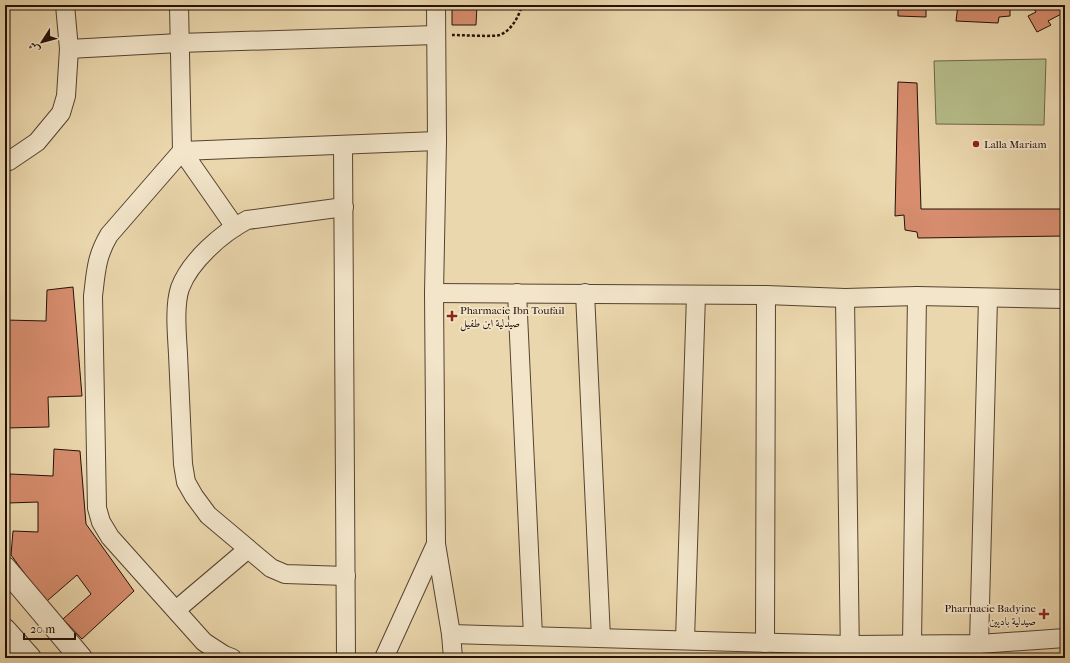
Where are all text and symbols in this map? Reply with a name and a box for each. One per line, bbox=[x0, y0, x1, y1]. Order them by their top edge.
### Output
north arrow bbox=[22, 22, 62, 62]
text: ش bbox=[26, 39, 43, 56]
place label: Lalla Mariam bbox=[984, 138, 1047, 151]
marker: Lalla Mariam bbox=[971, 139, 981, 149]
place label: Pharmacie Ibn Toufail صيدلية ابن طفيل bbox=[460, 304, 564, 332]
marker: Pharmacie Ibn Toufail صيدلية ابن طفيل bbox=[447, 311, 457, 321]
place label: Pharmacie Badyine صيدلية باديين bbox=[944, 602, 1037, 628]
marker: Pharmacie Badyine صيدلية باديين bbox=[1039, 609, 1049, 619]
scale bar bbox=[24, 615, 75, 641]
text: 20 m bbox=[30, 622, 55, 636]

